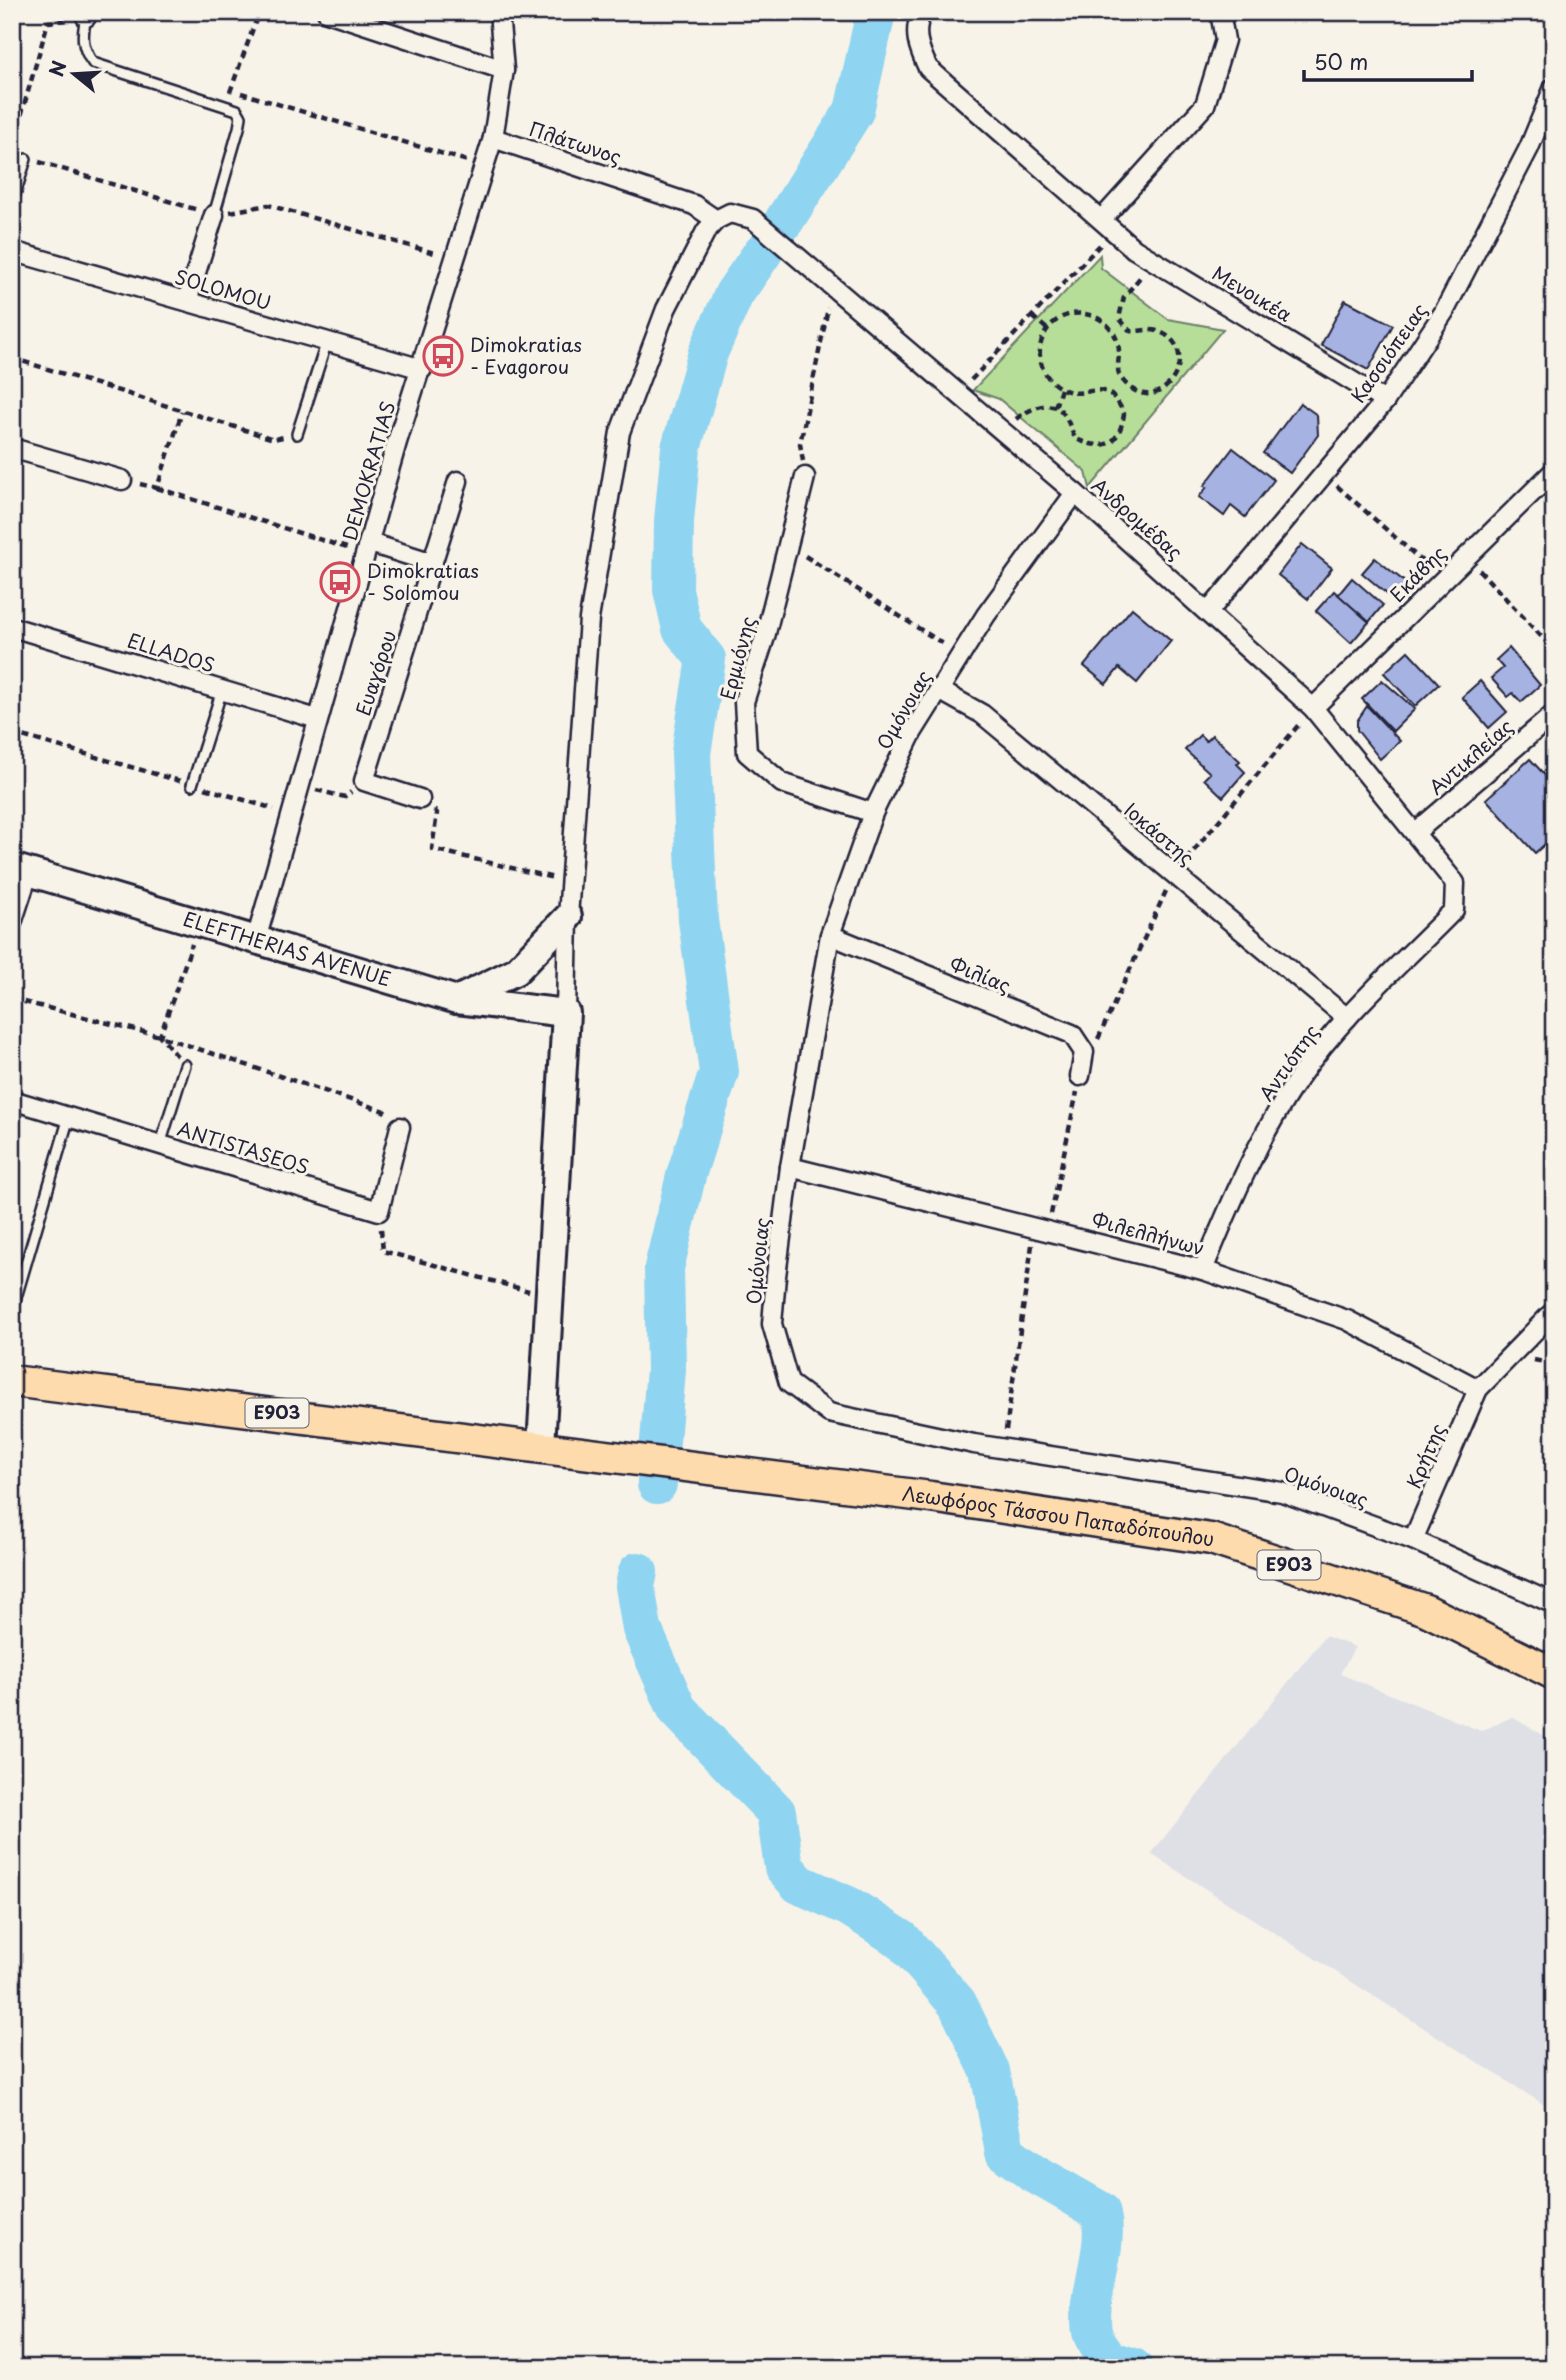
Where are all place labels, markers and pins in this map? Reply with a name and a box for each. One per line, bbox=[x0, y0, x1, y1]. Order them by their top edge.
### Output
place label: Dimokratias - Evagorou bbox=[470, 330, 582, 380]
bus stop icon: Dimokratias - Evagorou bbox=[422, 335, 464, 377]
place label: Dimokratias - Solomou bbox=[367, 556, 479, 606]
bus stop icon: Dimokratias - Solomou bbox=[319, 561, 361, 603]

